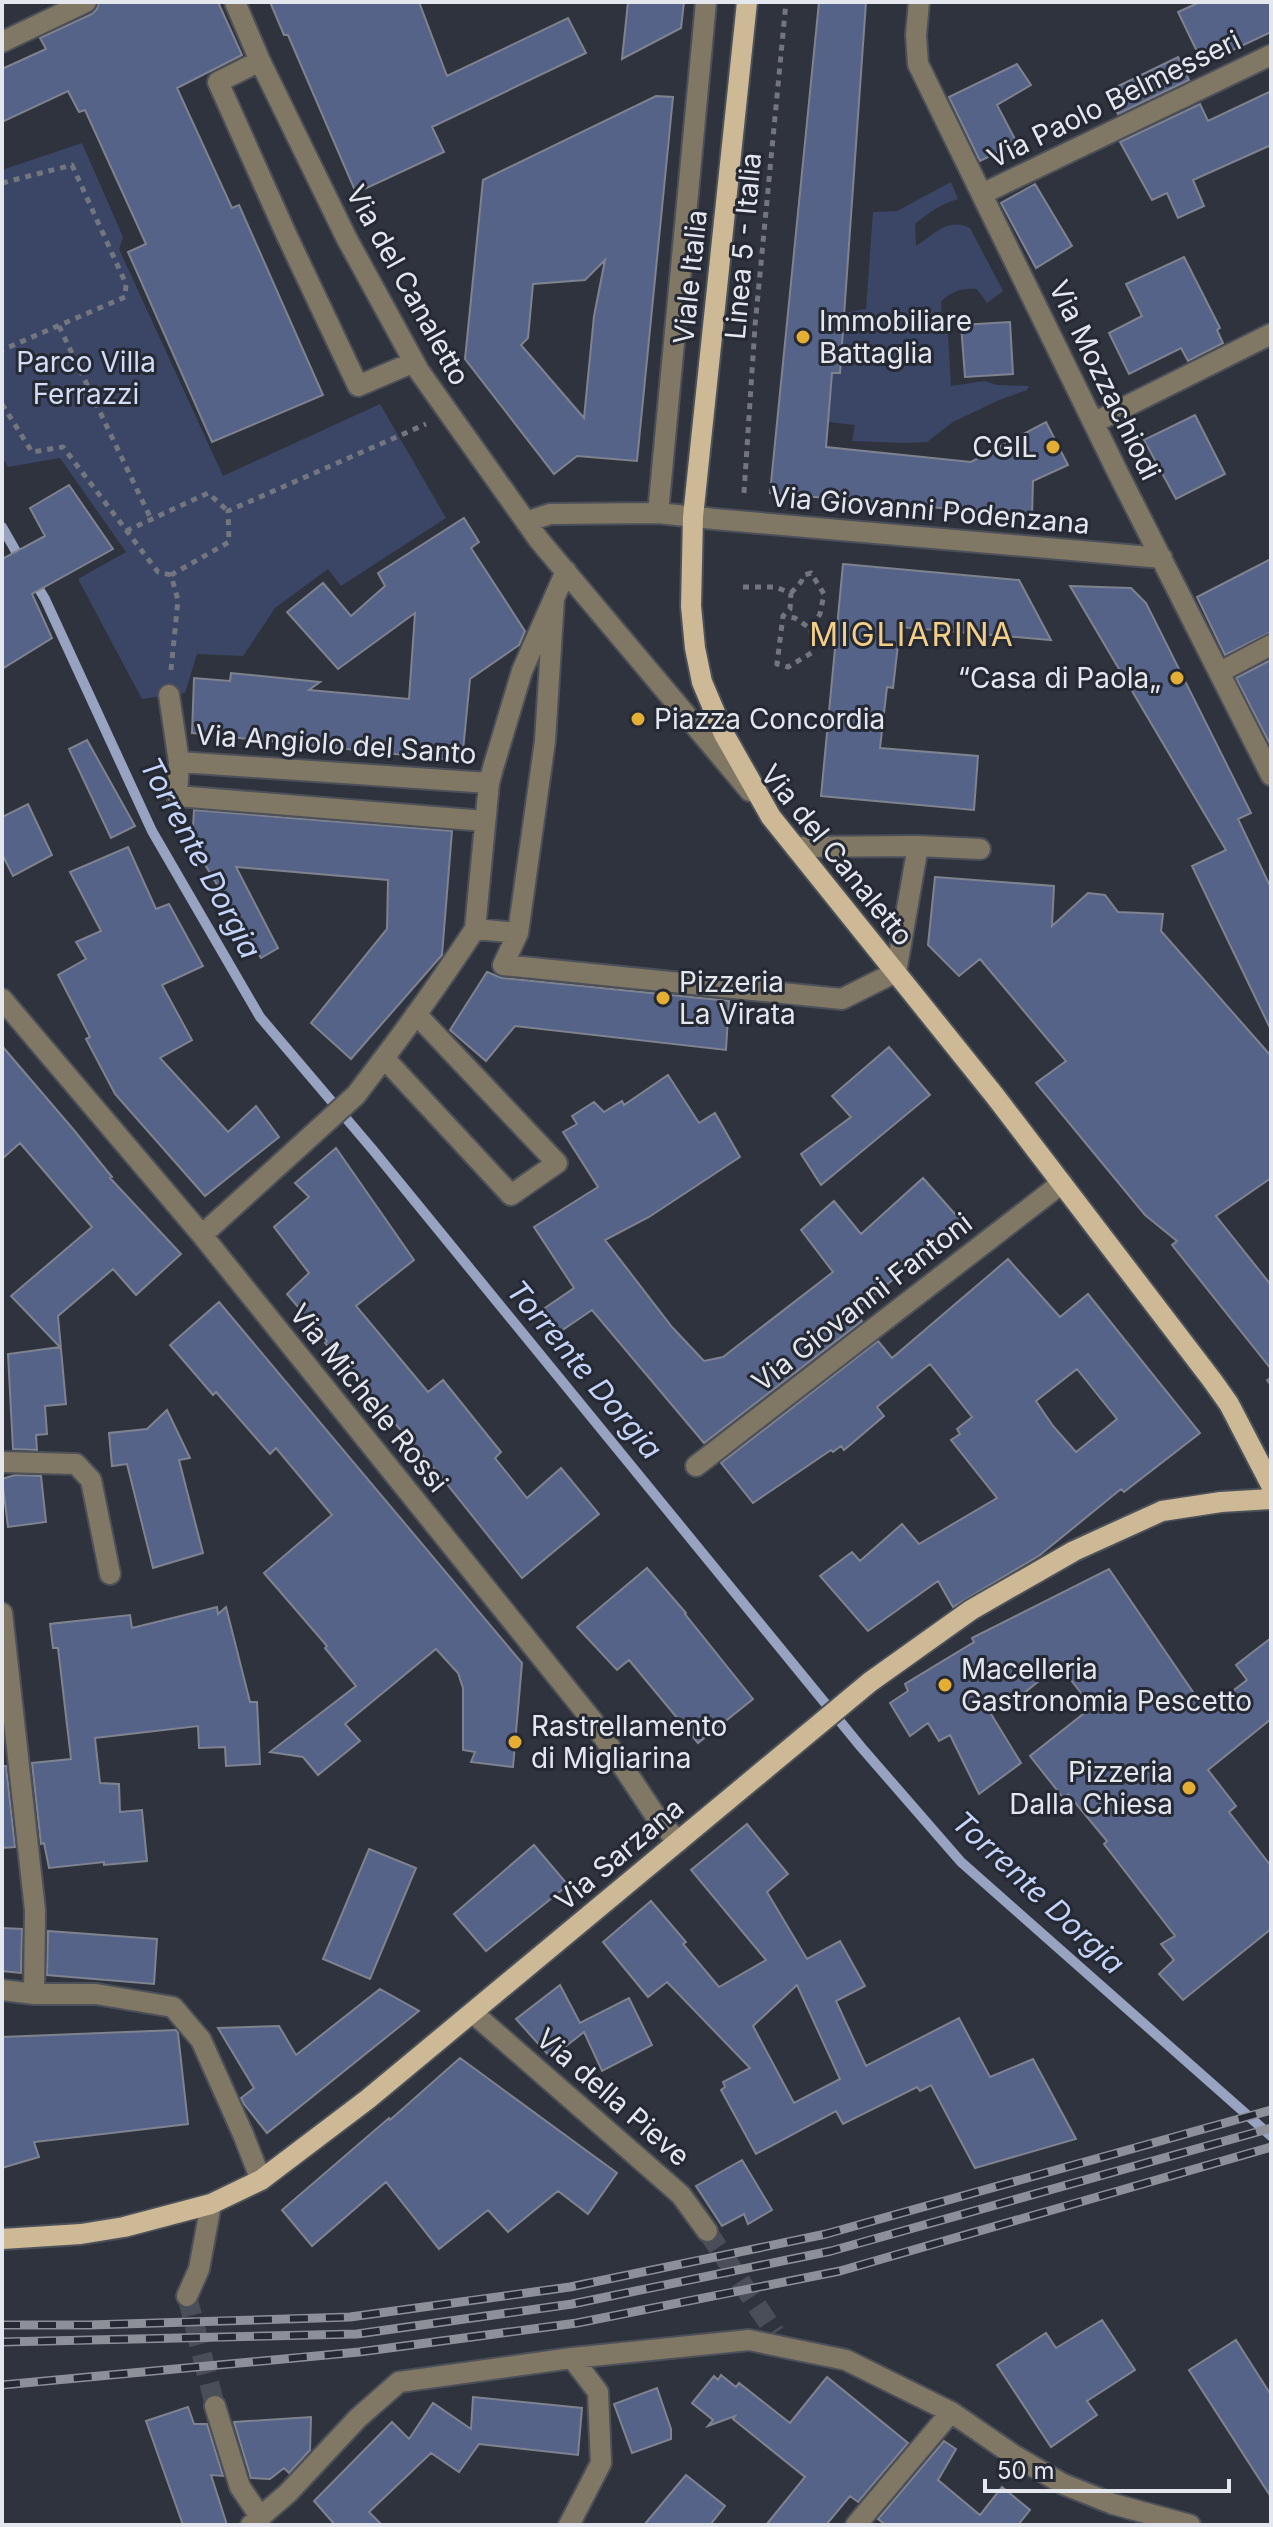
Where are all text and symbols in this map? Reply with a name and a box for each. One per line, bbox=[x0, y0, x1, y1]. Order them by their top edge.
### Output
street label: Via Paolo Belmesseri bbox=[982, 23, 1246, 175]
street label: Linea 5 - Italia bbox=[718, 151, 768, 341]
street label: Via del Canaletto bbox=[339, 179, 477, 391]
street label: Viale Italia bbox=[666, 208, 714, 346]
street label: Via Mozzachiodi bbox=[1042, 275, 1168, 485]
place label: Immobiliare Battaglia bbox=[819, 304, 972, 370]
marker: Immobiliare Battaglia bbox=[794, 328, 812, 346]
park label: Parco Villa Ferrazzi bbox=[16, 345, 156, 411]
place label: CGIL bbox=[972, 430, 1037, 464]
marker: CGIL bbox=[1044, 438, 1062, 456]
street label: Via Giovanni Podenzana bbox=[769, 479, 1091, 541]
district label: MIGLIARINA bbox=[809, 615, 1015, 654]
place label: “Casa di Paola„ bbox=[958, 661, 1161, 695]
marker: “Casa di Paola„ bbox=[1168, 669, 1186, 687]
place label: Piazza Concordia bbox=[654, 702, 885, 736]
marker: Piazza Concordia bbox=[629, 710, 647, 728]
street label: Via Angiolo del Santo bbox=[194, 717, 478, 771]
water label: Torrente Dorgia bbox=[133, 751, 269, 964]
street label: Via del Canaletto bbox=[753, 757, 921, 953]
place label: Pizzeria La Virata bbox=[679, 965, 796, 1031]
marker: Pizzeria La Virata bbox=[654, 989, 672, 1007]
street label: Via Giovanni Fantoni bbox=[745, 1206, 979, 1398]
water label: Torrente Dorgia bbox=[499, 1273, 670, 1466]
street label: Via Michele Rossi bbox=[283, 1297, 455, 1499]
place label: Macelleria Gastronomia Pescetto bbox=[961, 1652, 1252, 1718]
marker: Macelleria Gastronomia Pescetto bbox=[936, 1676, 954, 1694]
place label: Rastrellamento di Migliarina bbox=[531, 1709, 727, 1775]
marker: Rastrellamento di Migliarina bbox=[506, 1733, 524, 1751]
place label: Pizzeria Dalla Chiesa bbox=[1009, 1755, 1173, 1821]
marker: Pizzeria Dalla Chiesa bbox=[1180, 1779, 1198, 1797]
street label: Via Sarzana bbox=[548, 1790, 690, 1918]
water label: Torrente Dorgia bbox=[945, 1803, 1132, 1981]
street label: Via della Pieve bbox=[529, 2021, 697, 2173]
scale bar bbox=[985, 2443, 1229, 2493]
text: 50 m bbox=[997, 2456, 1055, 2485]

